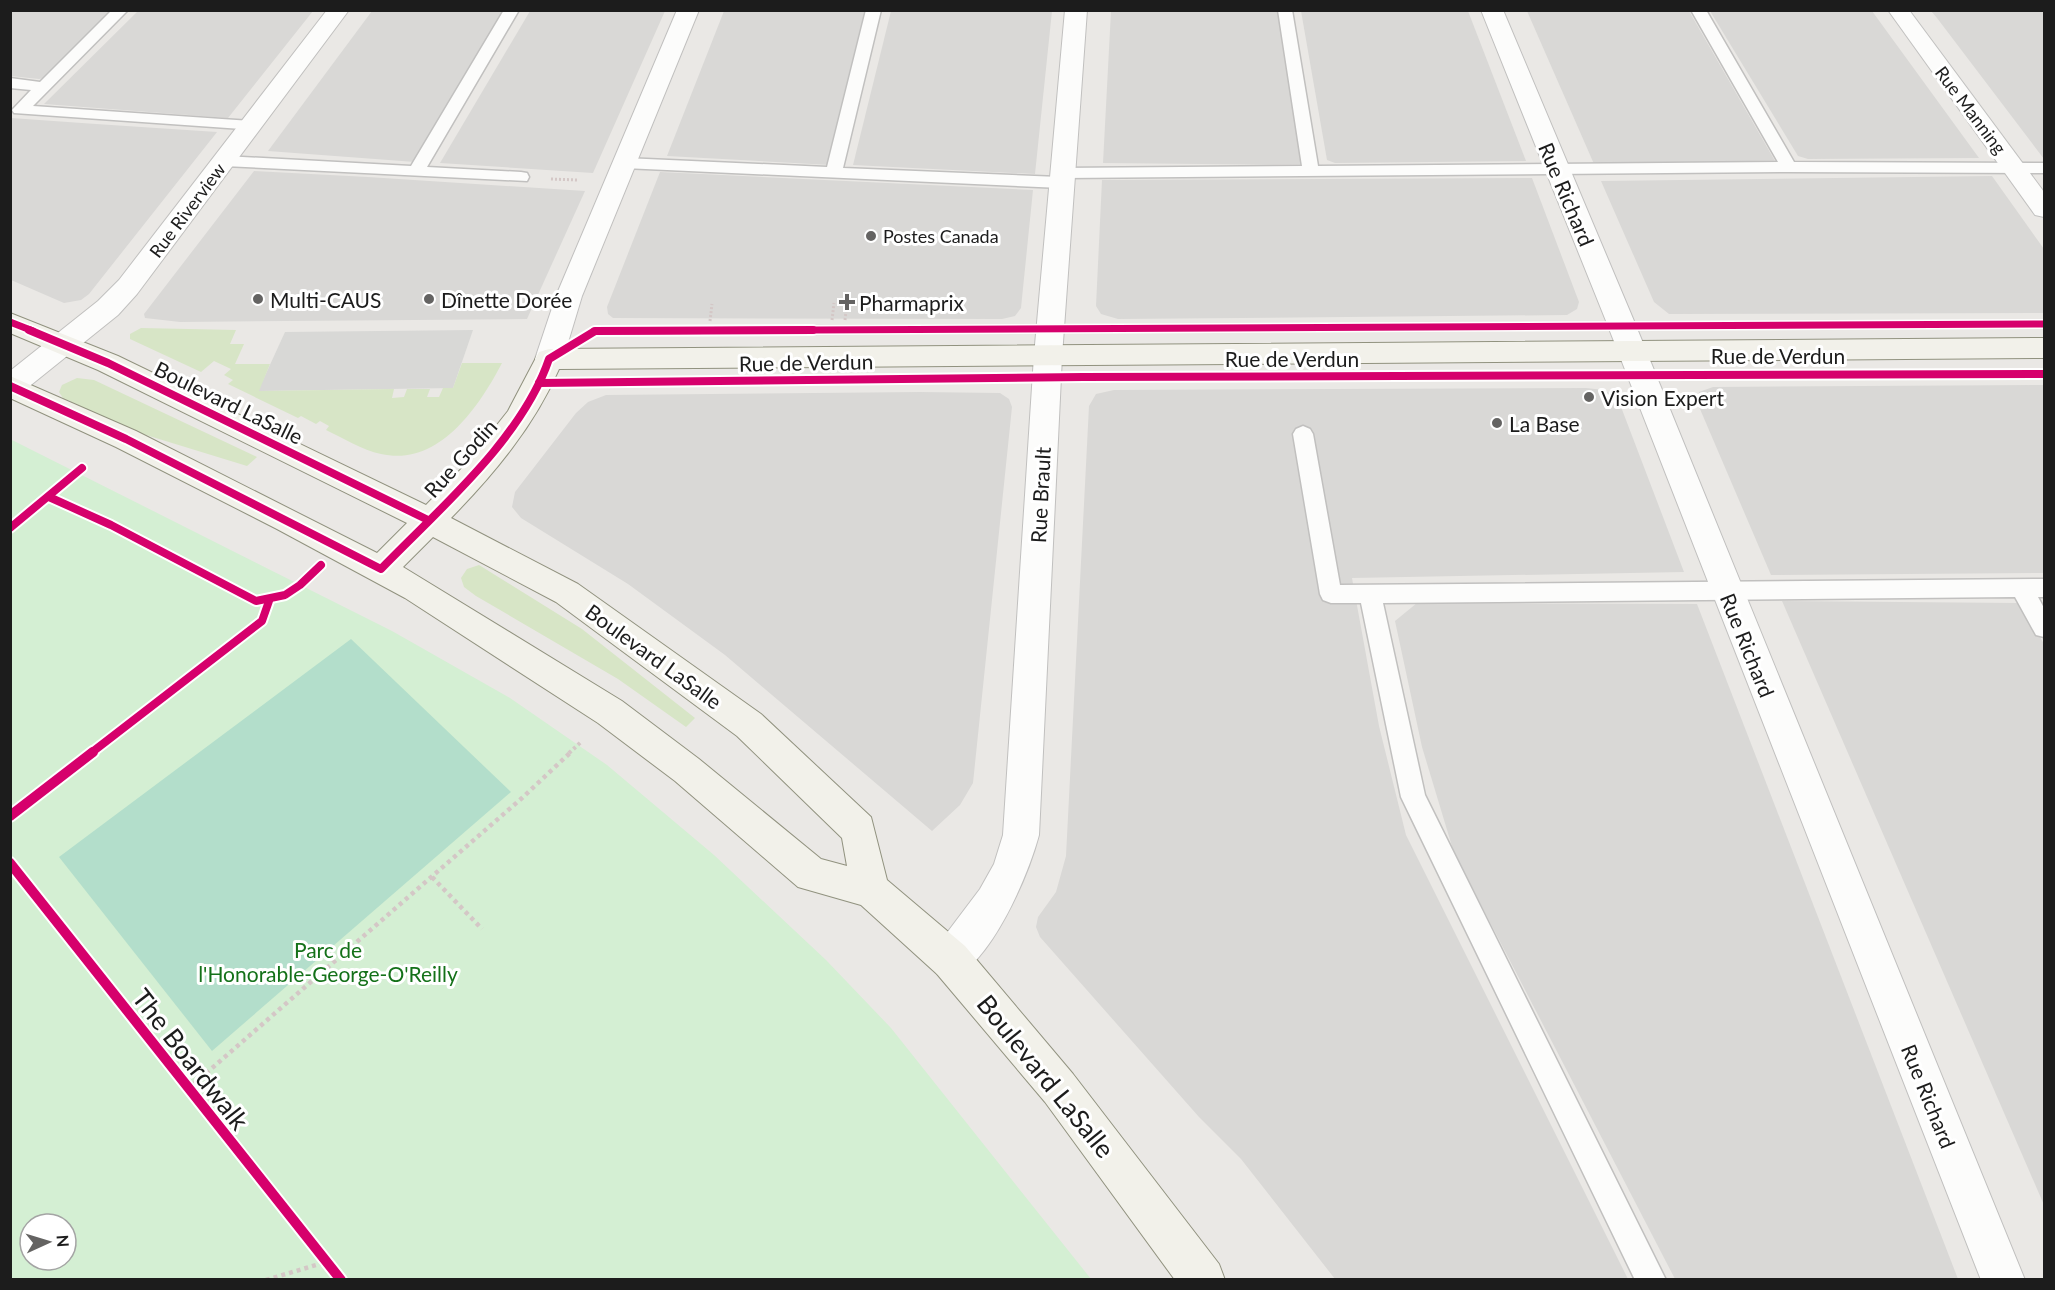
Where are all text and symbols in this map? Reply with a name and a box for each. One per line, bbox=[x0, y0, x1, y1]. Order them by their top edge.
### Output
street label: Rue Manning bbox=[1931, 62, 2011, 158]
street label: Rue Richard bbox=[1534, 138, 1600, 250]
street label: Rue Riverview bbox=[144, 158, 230, 262]
place label: Postes Canada bbox=[883, 225, 999, 247]
marker: Postes Canada bbox=[864, 229, 878, 243]
place label: Multi-CAUS bbox=[270, 287, 381, 312]
place label: Dînette Dorée bbox=[441, 287, 572, 312]
place label: Pharmaprix bbox=[859, 290, 965, 315]
marker: Multi-CAUS bbox=[251, 292, 265, 306]
marker: Dînette Dorée bbox=[422, 292, 436, 306]
marker: Pharmaprix bbox=[840, 295, 854, 309]
street label: Rue de Verdun bbox=[1711, 343, 1845, 368]
street label: Rue de Verdun bbox=[1225, 346, 1359, 371]
street label: Rue de Verdun bbox=[739, 348, 873, 376]
street label: Boulevard LaSalle bbox=[151, 355, 307, 449]
place label: Vision Expert bbox=[1601, 385, 1724, 410]
marker: Vision Expert bbox=[1582, 390, 1596, 404]
place label: La Base bbox=[1509, 411, 1580, 436]
street label: Rue Godin bbox=[418, 414, 502, 502]
marker: La Base bbox=[1490, 416, 1504, 430]
street label: Rue Brault bbox=[1025, 446, 1055, 544]
street label: Rue Richard bbox=[1716, 589, 1780, 701]
street label: Boulevard LaSalle bbox=[581, 598, 727, 714]
park label: Parc de l'Honorable-George-O'Reilly bbox=[198, 937, 458, 986]
street label: The Boardwalk bbox=[126, 982, 257, 1137]
street label: Boulevard LaSalle bbox=[970, 988, 1122, 1164]
street label: Rue Richard bbox=[1897, 1040, 1961, 1152]
north arrow bbox=[18, 1212, 78, 1272]
text: N bbox=[54, 1234, 73, 1248]

